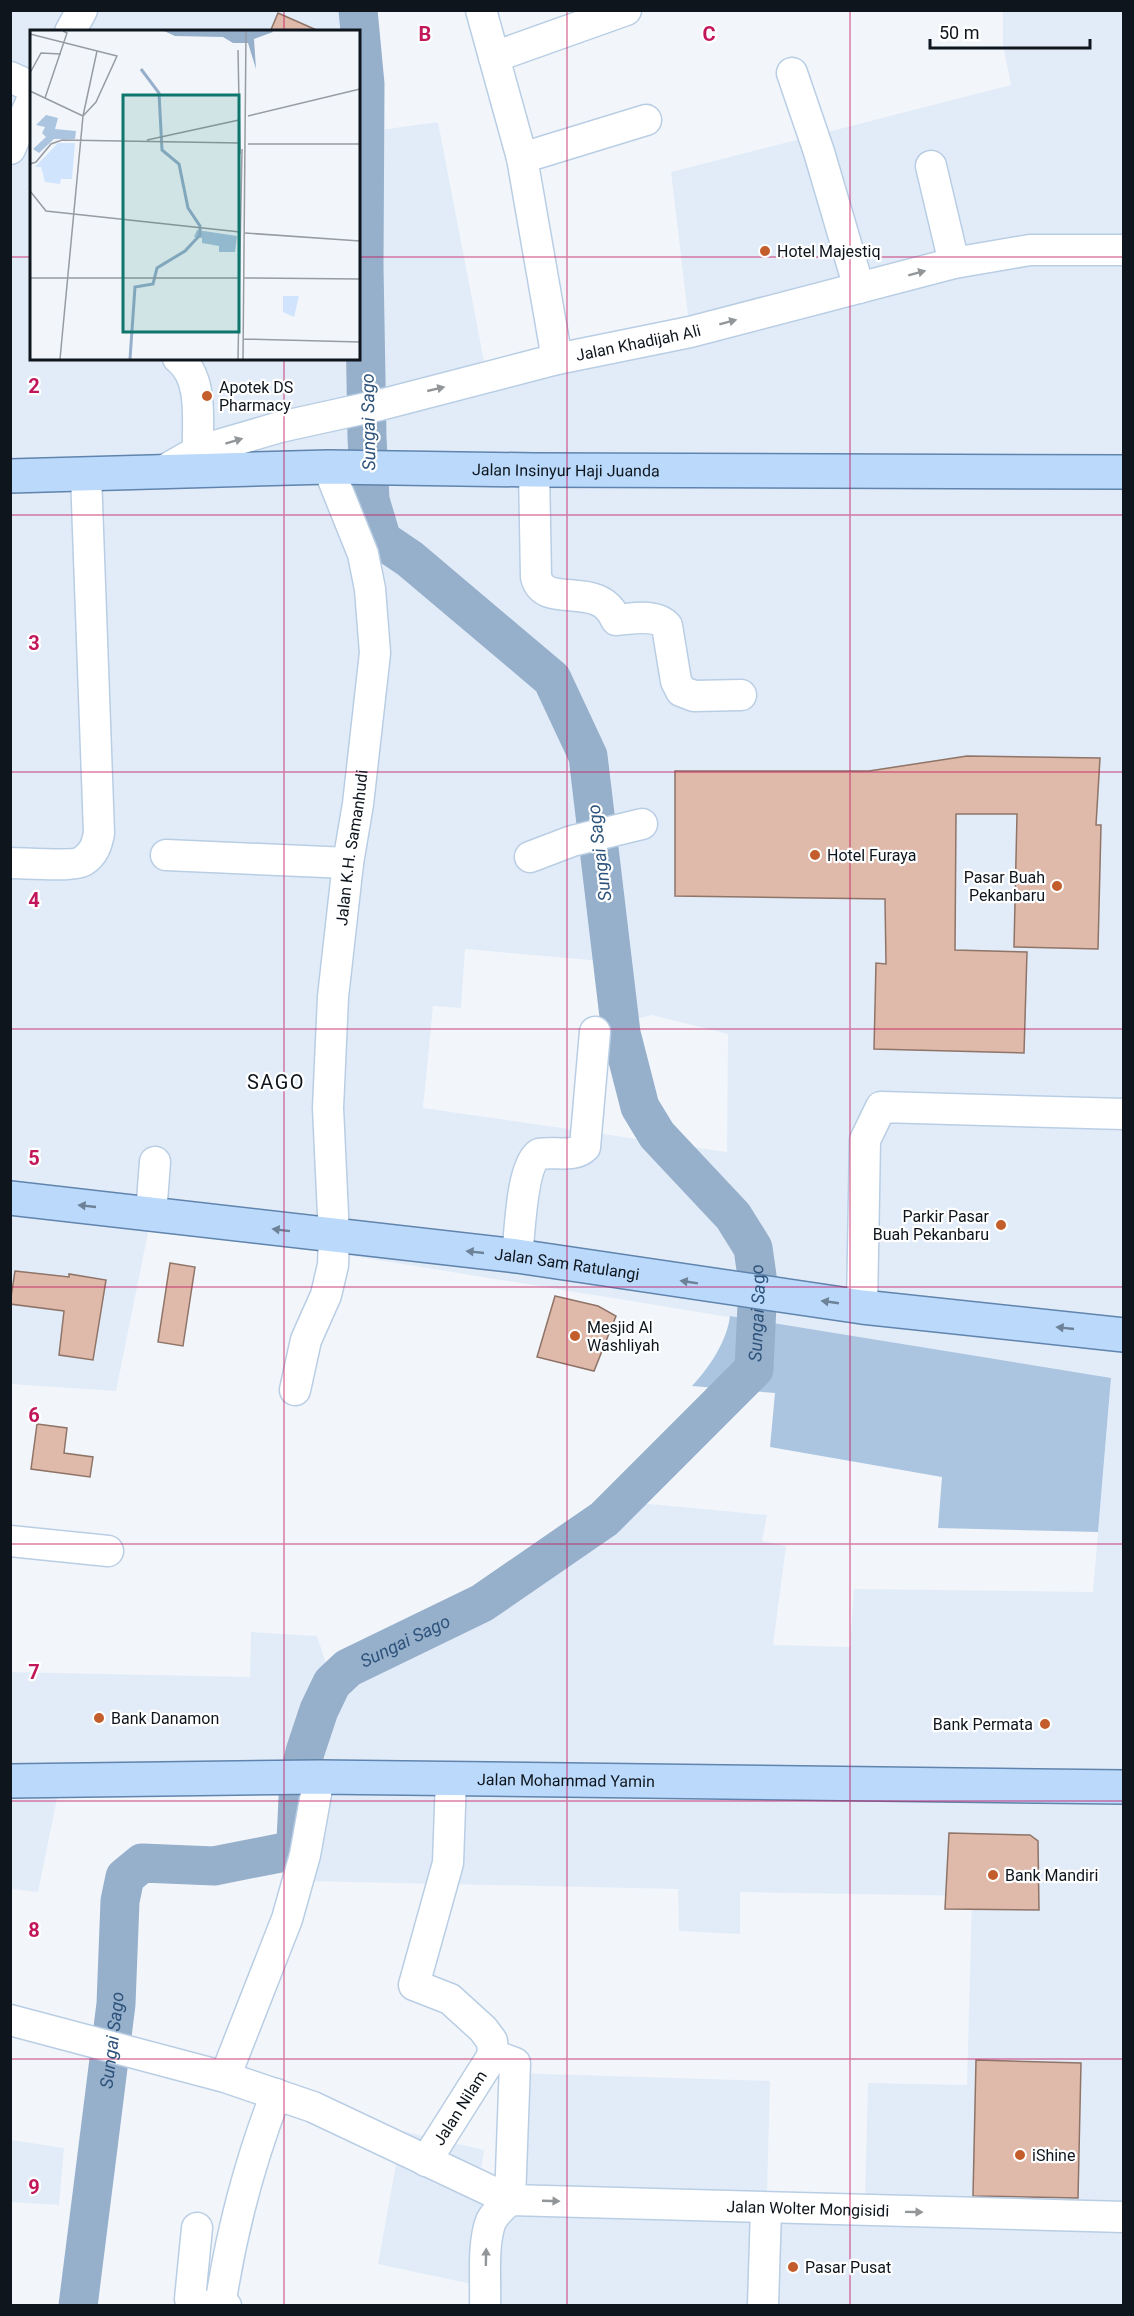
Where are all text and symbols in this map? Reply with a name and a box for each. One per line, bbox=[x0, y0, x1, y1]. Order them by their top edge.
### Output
scale bar bbox=[930, 12, 1090, 50]
text: B bbox=[419, 22, 431, 46]
text: C bbox=[702, 22, 716, 46]
text: 50 m bbox=[939, 22, 979, 43]
inset map bbox=[30, 30, 360, 360]
place label: Hotel Majestiq bbox=[777, 242, 881, 261]
marker: Hotel Majestiq bbox=[758, 244, 772, 258]
one-way arrow bbox=[908, 268, 926, 277]
one-way arrow bbox=[719, 317, 737, 326]
street label: Jalan Khadijah Ali bbox=[574, 320, 703, 364]
water label: Sungai Sago bbox=[357, 373, 379, 471]
text: 2 bbox=[28, 374, 40, 398]
place label: Apotek DS Pharmacy bbox=[219, 378, 293, 415]
one-way arrow bbox=[427, 384, 445, 394]
marker: Apotek DS Pharmacy bbox=[200, 389, 214, 403]
one-way arrow bbox=[225, 436, 243, 445]
street label: Jalan Insinyur Haji Juanda bbox=[472, 460, 660, 480]
text: 3 bbox=[28, 631, 40, 655]
street label: Jalan K.H. Samanhudi bbox=[332, 769, 371, 927]
water label: Sungai Sago bbox=[583, 803, 615, 903]
place label: Hotel Furaya bbox=[827, 846, 916, 865]
marker: Hotel Furaya bbox=[808, 848, 822, 862]
place label: Pasar Buah Pekanbaru bbox=[964, 868, 1045, 905]
marker: Pasar Buah Pekanbaru bbox=[1050, 879, 1064, 893]
text: 4 bbox=[28, 888, 40, 912]
district label: SAGO bbox=[247, 1070, 305, 1094]
text: 5 bbox=[28, 1146, 40, 1170]
one-way arrow bbox=[78, 1202, 97, 1211]
place label: Parkir Pasar Buah Pekanbaru bbox=[873, 1207, 990, 1244]
marker: Parkir Pasar Buah Pekanbaru bbox=[994, 1218, 1008, 1232]
one-way arrow bbox=[272, 1225, 291, 1234]
street label: Jalan Sam Ratulangi bbox=[494, 1244, 641, 1283]
one-way arrow bbox=[465, 1247, 484, 1256]
water label: Sungai Sago bbox=[744, 1263, 769, 1362]
one-way arrow bbox=[679, 1278, 698, 1287]
one-way arrow bbox=[820, 1298, 839, 1307]
place label: Mesjid Al Washliyah bbox=[587, 1318, 659, 1355]
one-way arrow bbox=[1056, 1323, 1075, 1333]
marker: Mesjid Al Washliyah bbox=[568, 1329, 582, 1343]
text: 6 bbox=[28, 1403, 40, 1427]
water label: Sungai Sago bbox=[356, 1610, 453, 1671]
text: 7 bbox=[28, 1660, 40, 1684]
place label: Bank Danamon bbox=[111, 1709, 219, 1728]
marker: Bank Danamon bbox=[92, 1711, 106, 1725]
place label: Bank Permata bbox=[933, 1715, 1033, 1734]
marker: Bank Permata bbox=[1038, 1717, 1052, 1731]
street label: Jalan Mohammad Yamin bbox=[477, 1769, 655, 1791]
place label: Bank Mandiri bbox=[1005, 1866, 1098, 1885]
marker: Bank Mandiri bbox=[986, 1868, 1000, 1882]
text: 8 bbox=[28, 1918, 40, 1942]
water label: Sungai Sago bbox=[95, 1991, 127, 2090]
street label: Jalan Nilam bbox=[429, 2067, 490, 2149]
place label: iShine bbox=[1032, 2146, 1075, 2165]
marker: iShine bbox=[1013, 2148, 1027, 2162]
text: 9 bbox=[28, 2175, 40, 2199]
one-way arrow bbox=[542, 2196, 561, 2206]
street label: Jalan Wolter Mongisidi bbox=[726, 2196, 889, 2220]
one-way arrow bbox=[905, 2207, 924, 2216]
one-way arrow bbox=[482, 2248, 491, 2267]
place label: Pasar Pusat bbox=[805, 2258, 891, 2277]
marker: Pasar Pusat bbox=[786, 2260, 800, 2274]

